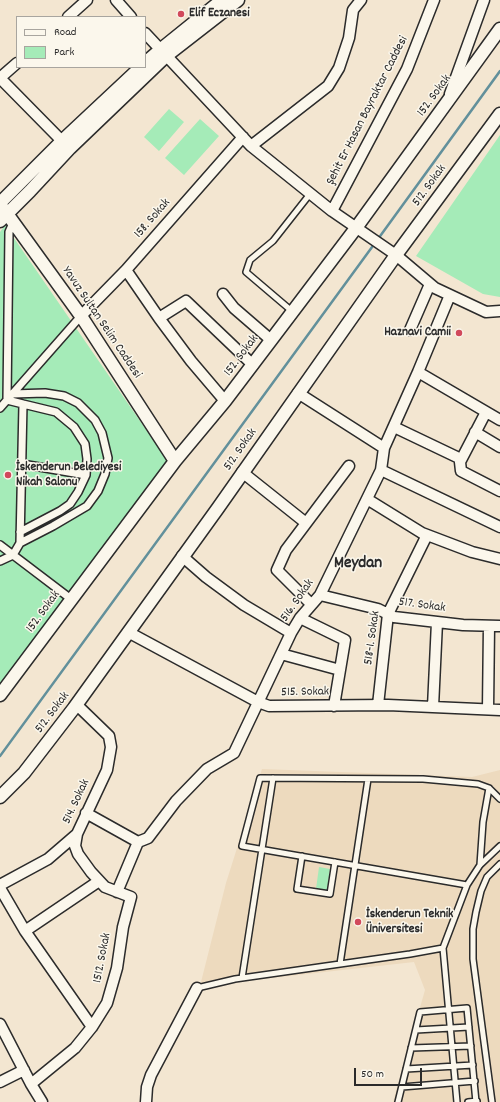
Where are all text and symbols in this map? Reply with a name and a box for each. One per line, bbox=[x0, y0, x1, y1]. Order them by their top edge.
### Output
place label: Elif Eczanesi bbox=[189, 6, 250, 22]
marker: Elif Eczanesi bbox=[176, 9, 186, 19]
legend bbox=[16, 16, 146, 68]
text: Road bbox=[54, 24, 76, 41]
street label: Şehit Er Hasan Bayraktar Caddesi bbox=[324, 34, 412, 188]
text: Park bbox=[54, 44, 74, 61]
street label: 152. Sokak bbox=[415, 72, 455, 120]
street label: 512. Sokak bbox=[410, 162, 450, 210]
street label: 158. Sokak bbox=[132, 196, 174, 242]
street label: Yavuz Sultan Selim Caddesi bbox=[58, 264, 144, 382]
place label: Haznavi Camii bbox=[384, 325, 451, 341]
marker: Haznavi Camii bbox=[454, 328, 464, 338]
street label: 152. Sokak bbox=[221, 332, 263, 380]
street label: 512. Sokak bbox=[221, 426, 261, 474]
place label: İskenderun Belediyesi Nikah Salonu bbox=[16, 460, 121, 491]
marker: İskenderun Belediyesi Nikah Salonu bbox=[3, 470, 13, 480]
district label: Meydan bbox=[334, 555, 382, 575]
street label: 516. Sokak bbox=[278, 577, 318, 625]
street label: 152. Sokak bbox=[24, 588, 64, 636]
street label: 517. Sokak bbox=[398, 595, 446, 617]
street label: 518-1. Sokak bbox=[361, 610, 385, 666]
street label: 515. Sokak bbox=[281, 685, 329, 701]
street label: 512. Sokak bbox=[32, 689, 74, 737]
street label: 514. Sokak bbox=[60, 777, 94, 827]
place label: İskenderun Teknik Üniversitesi bbox=[366, 907, 453, 938]
marker: İskenderun Teknik Üniversitesi bbox=[353, 917, 363, 927]
street label: 1512. Sokak bbox=[90, 932, 116, 984]
scale bar bbox=[356, 1060, 424, 1086]
text: 50 m bbox=[361, 1066, 384, 1083]

